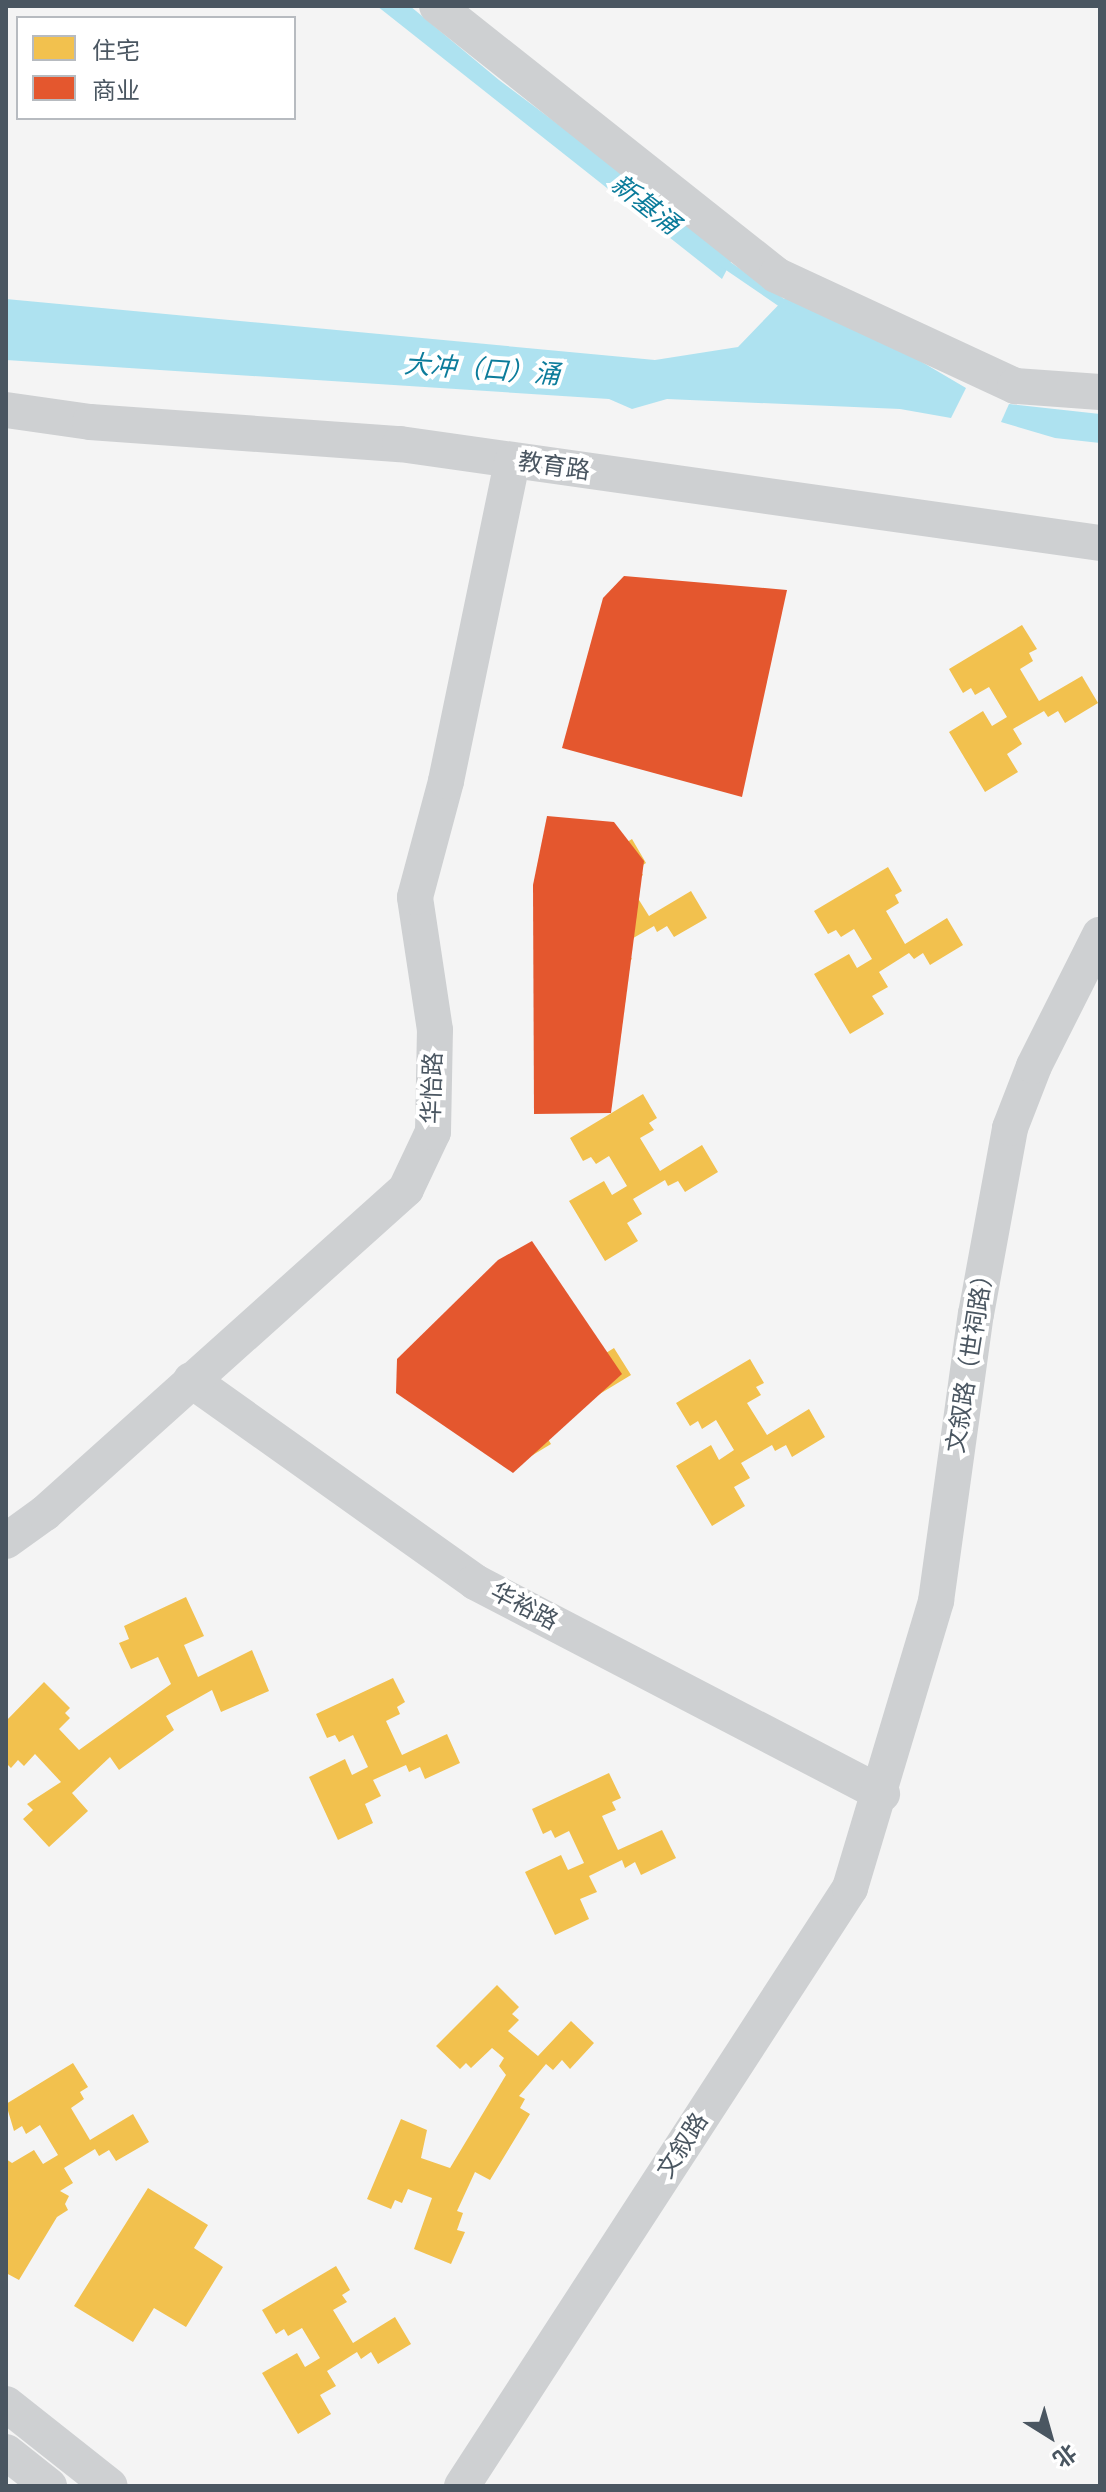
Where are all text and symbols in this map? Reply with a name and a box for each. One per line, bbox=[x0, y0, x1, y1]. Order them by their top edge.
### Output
legend bbox=[16, 16, 296, 120]
text: 住宅 bbox=[92, 37, 140, 65]
text: 商业 bbox=[92, 77, 140, 105]
water label: 新基涌 bbox=[605, 169, 685, 241]
water label: 大冲（口）涌 bbox=[403, 349, 561, 391]
street label: 教育路 bbox=[516, 448, 592, 486]
street label: 华怡路 bbox=[417, 1052, 449, 1124]
street label: 文叙路（世祠路） bbox=[942, 1261, 1000, 1455]
street label: 华裕路 bbox=[485, 1577, 563, 1637]
street label: 文叙路 bbox=[651, 2108, 715, 2184]
north arrow bbox=[1010, 2396, 1090, 2476]
text: 北 bbox=[1048, 2439, 1081, 2472]

